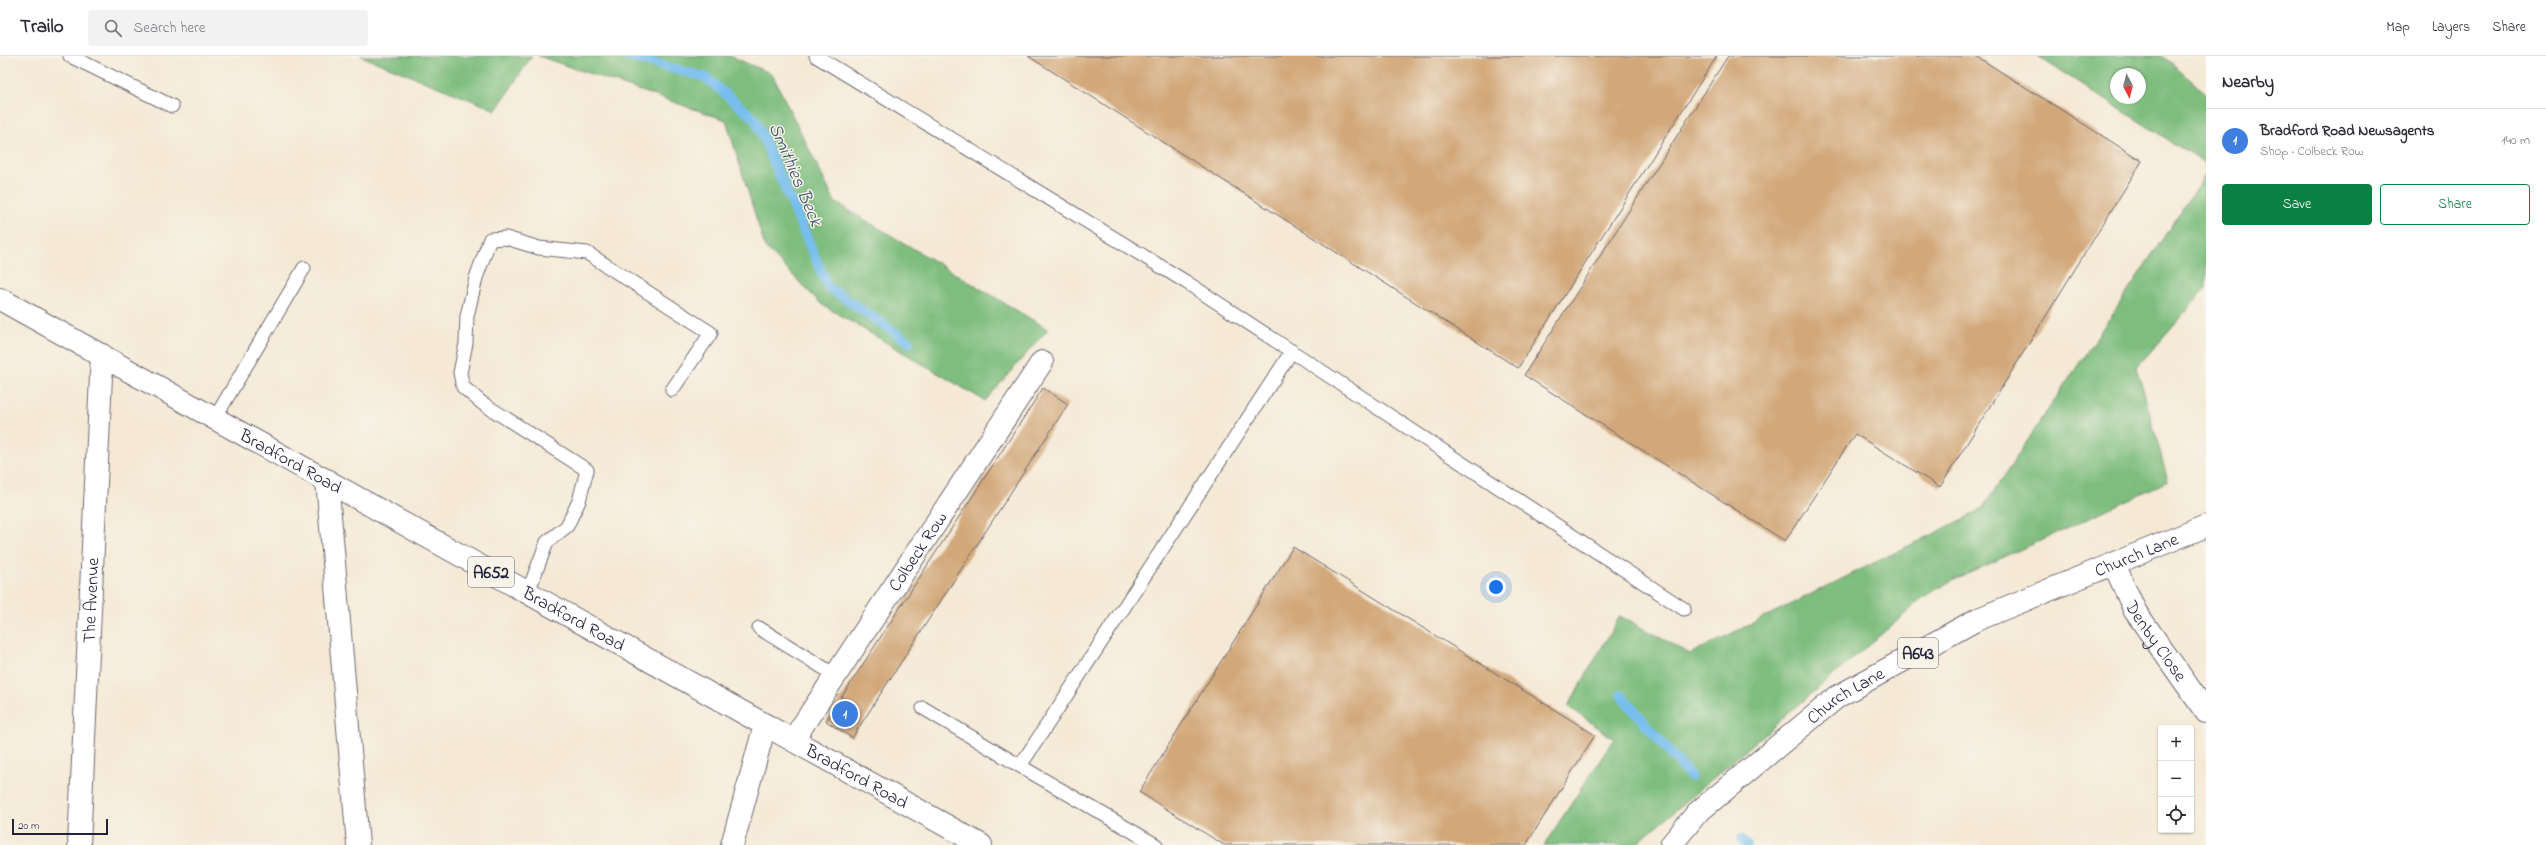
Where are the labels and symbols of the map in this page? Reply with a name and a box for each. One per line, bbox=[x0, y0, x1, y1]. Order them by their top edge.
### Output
north arrow bbox=[2110, 68, 2146, 104]
water label: Smithies Beck bbox=[761, 119, 829, 232]
street label: Bradford Road bbox=[233, 423, 346, 502]
street label: Colbeck Row bbox=[883, 507, 955, 597]
street label: Church Lane bbox=[2091, 527, 2184, 585]
street label: The Avenue bbox=[77, 556, 108, 644]
road number: A652 bbox=[468, 557, 514, 587]
your location bbox=[1486, 577, 1506, 597]
street label: Bradford Road bbox=[516, 581, 629, 659]
street label: Denby Close bbox=[2117, 596, 2192, 689]
road number: A643 bbox=[1898, 638, 1938, 668]
street label: Church Lane bbox=[1802, 662, 1891, 732]
pin: 1 bbox=[832, 699, 858, 729]
street label: Bradford Road bbox=[799, 738, 912, 817]
scale bar bbox=[12, 817, 108, 836]

